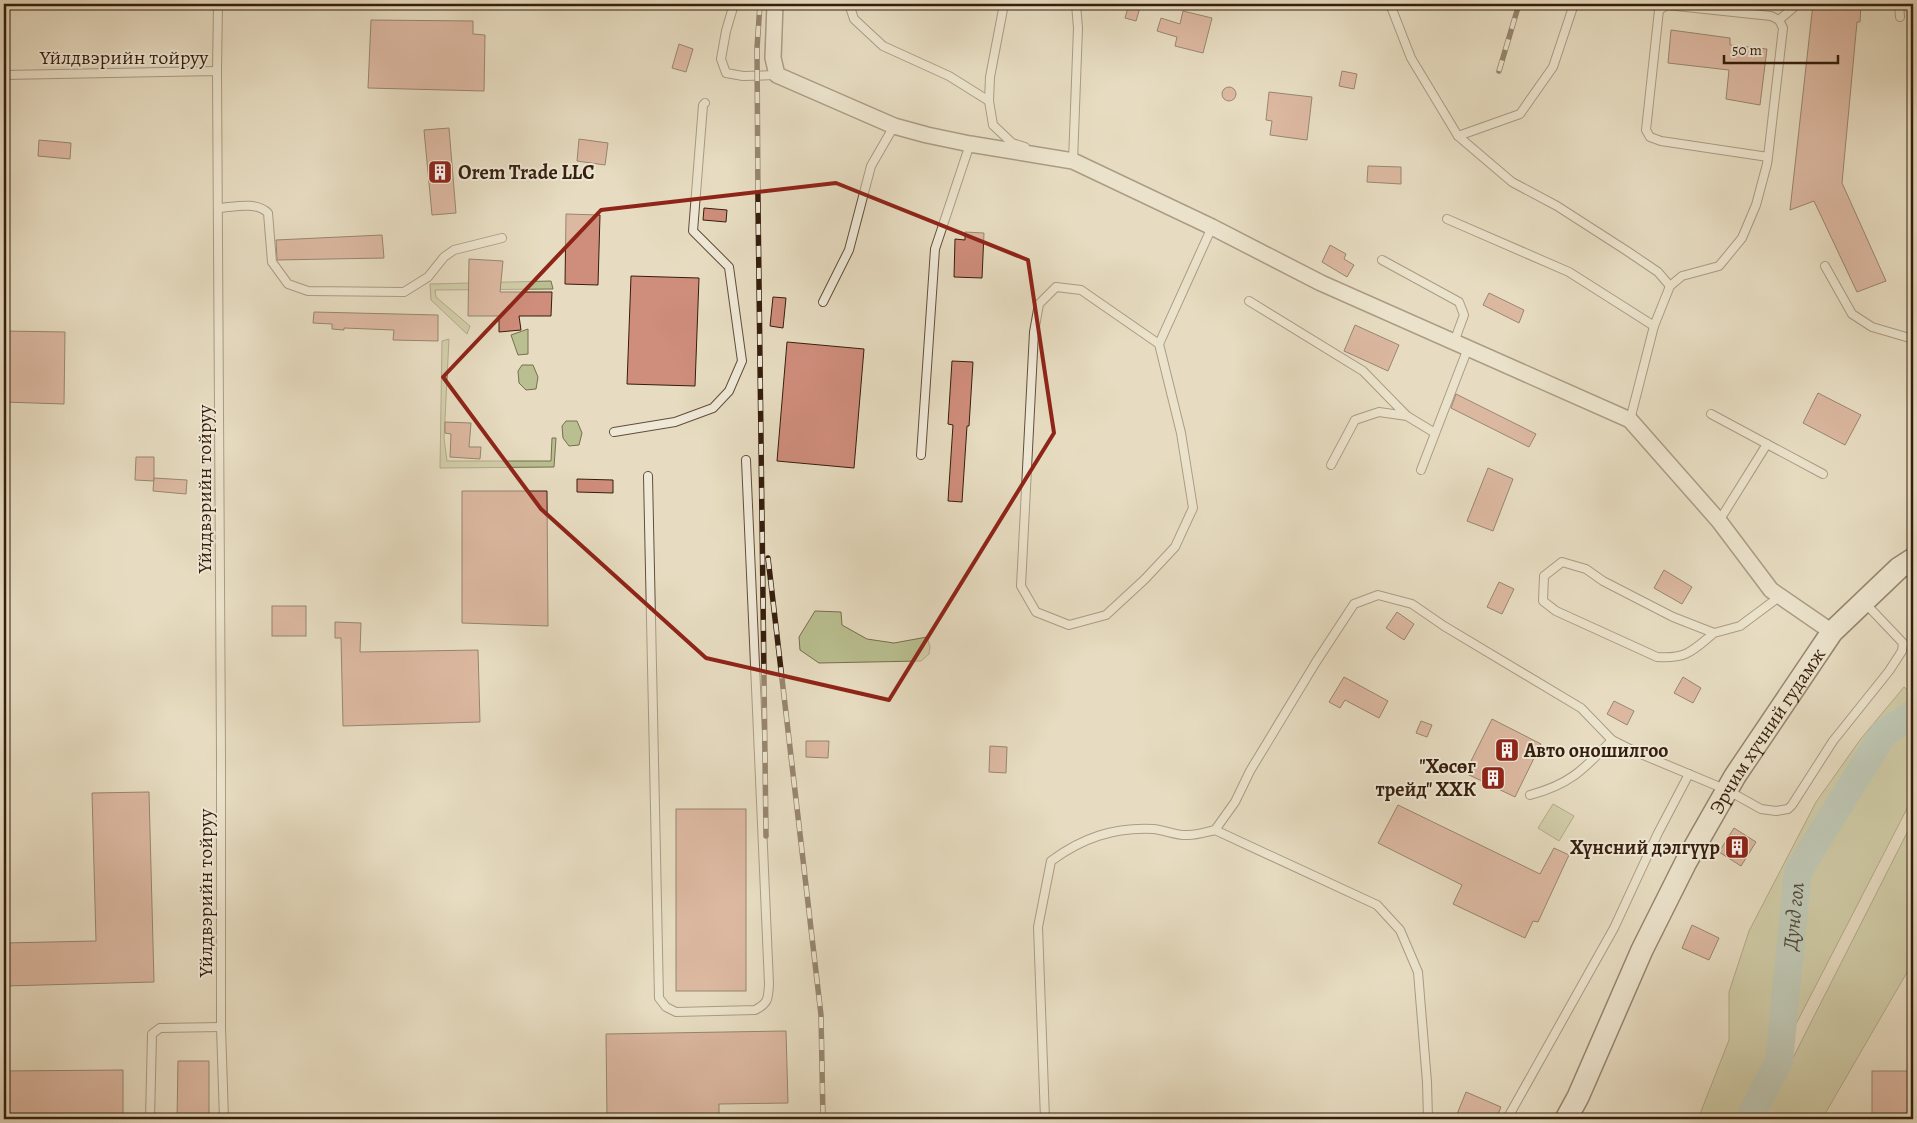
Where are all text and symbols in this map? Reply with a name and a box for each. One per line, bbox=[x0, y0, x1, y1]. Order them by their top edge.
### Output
scale bar bbox=[1724, 32, 1838, 64]
text: 50 m bbox=[1732, 40, 1762, 60]
street label: Үйлдвэрийн тойруу bbox=[39, 44, 209, 71]
building icon: Orem Trade LLC bbox=[427, 159, 453, 185]
place label: Orem Trade LLC bbox=[458, 159, 594, 186]
street label: Үйлдвэрийн тойруу bbox=[191, 404, 218, 574]
street label: Эрчим хүчний гудамж bbox=[1703, 642, 1831, 819]
building icon: Авто оношилгоо bbox=[1494, 737, 1520, 763]
place label: Авто оношилгоо bbox=[1523, 737, 1668, 764]
place label: "Хөсөг трейд" ХХК bbox=[1375, 753, 1477, 803]
building icon: "Хөсөг трейд" ХХК bbox=[1480, 765, 1506, 791]
street label: Үйлдвэрийн тойруу bbox=[192, 808, 219, 978]
place label: Хүнсний дэлгүүр bbox=[1570, 834, 1720, 861]
building icon: Хүнсний дэлгүүр bbox=[1724, 834, 1750, 860]
water label: Дунд гол bbox=[1776, 880, 1811, 953]

